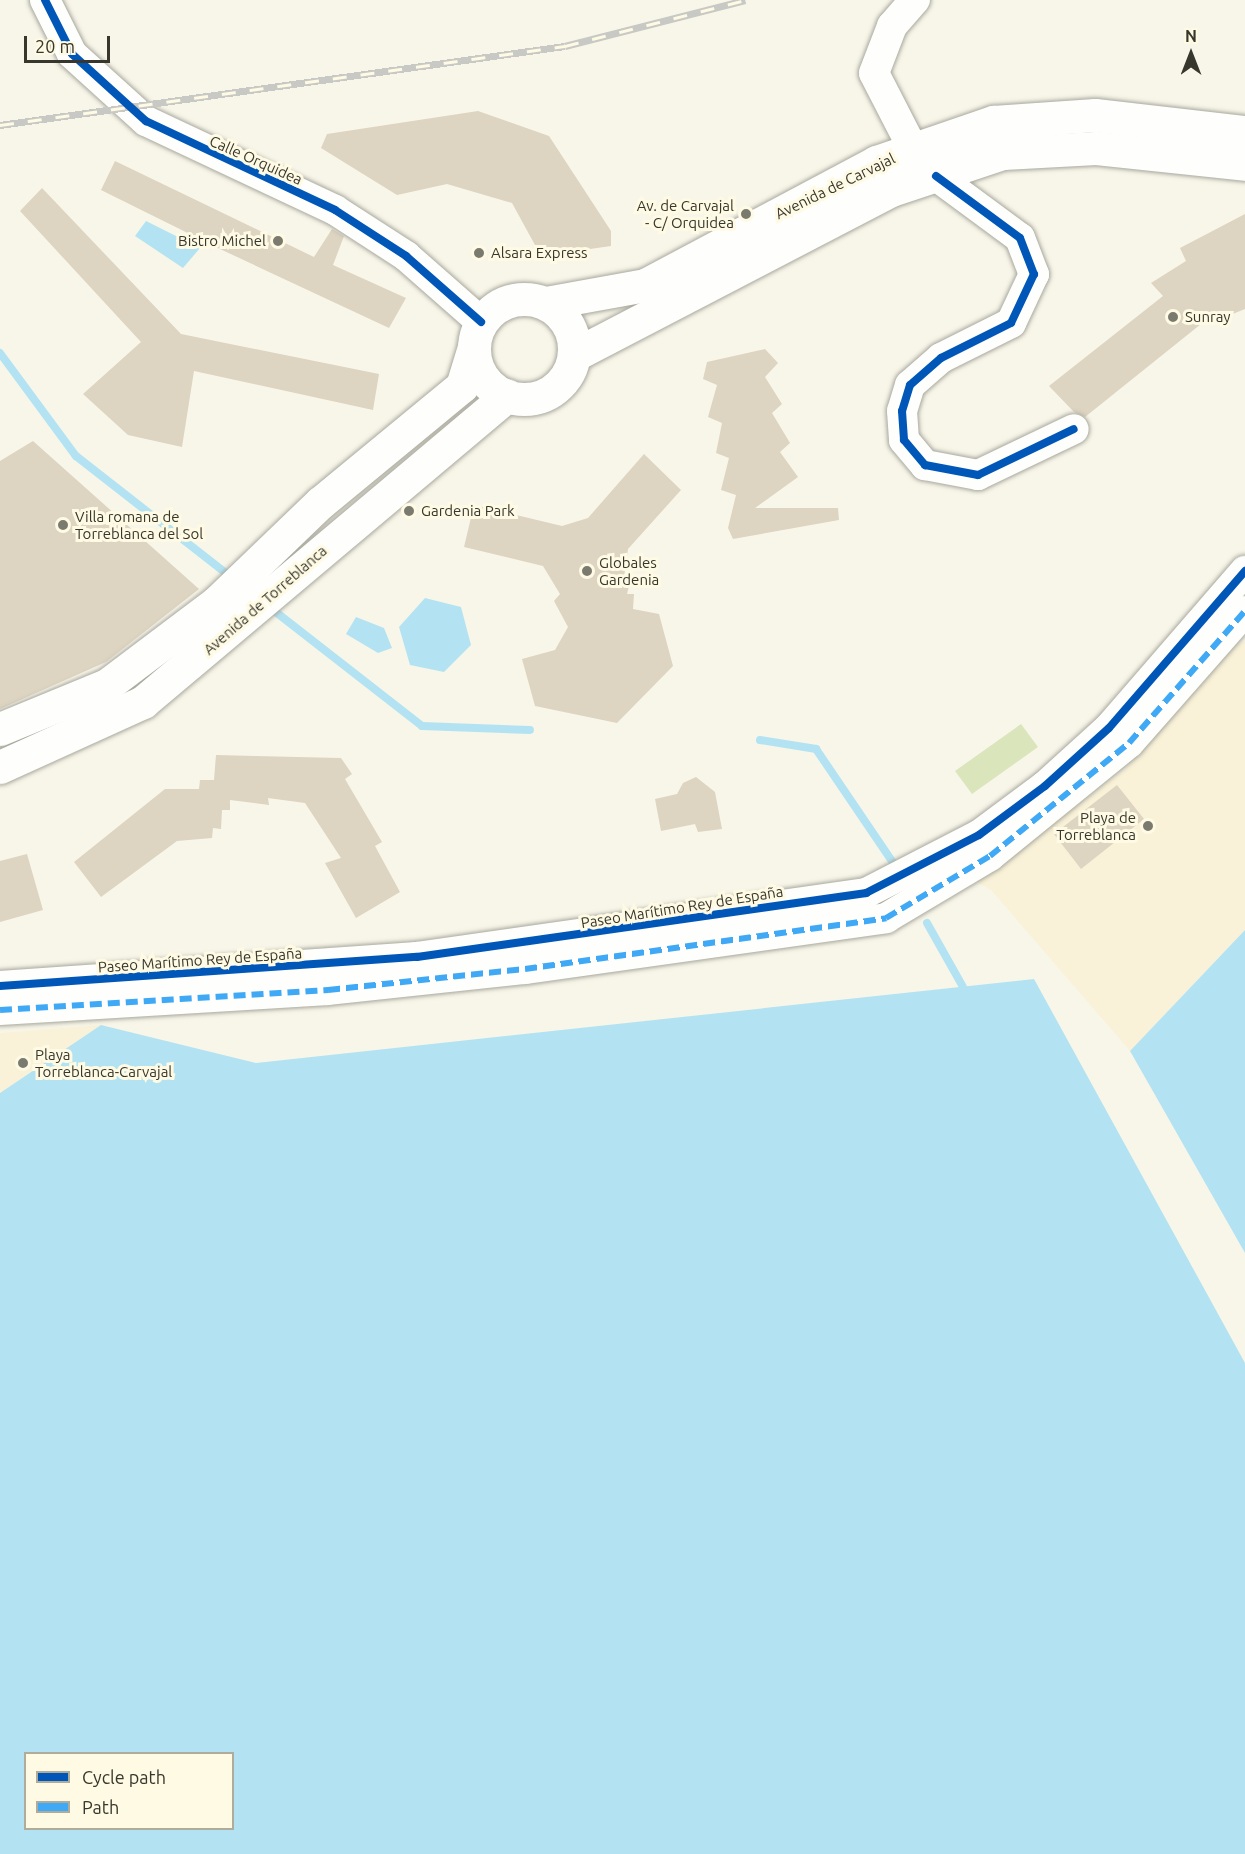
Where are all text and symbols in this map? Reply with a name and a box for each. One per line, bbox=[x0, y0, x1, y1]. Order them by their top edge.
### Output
scale bar bbox=[27, 24, 112, 62]
north arrow bbox=[1161, 24, 1221, 84]
text: N bbox=[1185, 27, 1197, 45]
text: 20 m bbox=[35, 36, 75, 56]
street label: Calle Orquidea bbox=[207, 132, 305, 188]
street label: Avenida de Carvajal bbox=[772, 149, 898, 223]
place label: Av. de Carvajal - C/ Orquidea bbox=[637, 196, 734, 231]
marker: Av. de Carvajal - C/ Orquidea bbox=[739, 207, 753, 221]
place label: Bistro Michel bbox=[178, 232, 266, 250]
marker: Bistro Michel bbox=[271, 234, 285, 248]
place label: Alsara Express bbox=[491, 244, 588, 262]
marker: Alsara Express bbox=[472, 246, 486, 260]
place label: Sunray bbox=[1185, 308, 1231, 326]
marker: Sunray bbox=[1166, 310, 1180, 324]
place label: Gardenia Park bbox=[421, 502, 515, 520]
marker: Gardenia Park bbox=[402, 504, 416, 518]
place label: Villa romana de Torreblanca del Sol bbox=[75, 507, 203, 542]
marker: Villa romana de Torreblanca del Sol bbox=[56, 518, 70, 532]
street label: Avenida de Torreblanca bbox=[200, 542, 330, 658]
place label: Globales Gardenia bbox=[599, 553, 659, 588]
marker: Globales Gardenia bbox=[580, 564, 594, 578]
place label: Playa de Torreblanca bbox=[1056, 808, 1136, 843]
marker: Playa de Torreblanca bbox=[1141, 819, 1155, 833]
street label: Paseo Marítimo Rey de España bbox=[579, 882, 785, 932]
street label: Paseo Marítimo Rey de España bbox=[97, 944, 303, 976]
place label: Playa Torreblanca-Carvajal bbox=[35, 1045, 172, 1080]
marker: Playa Torreblanca-Carvajal bbox=[16, 1056, 30, 1070]
legend bbox=[24, 1752, 234, 1830]
text: Cycle path bbox=[82, 1767, 166, 1787]
text: Path bbox=[82, 1797, 119, 1817]

